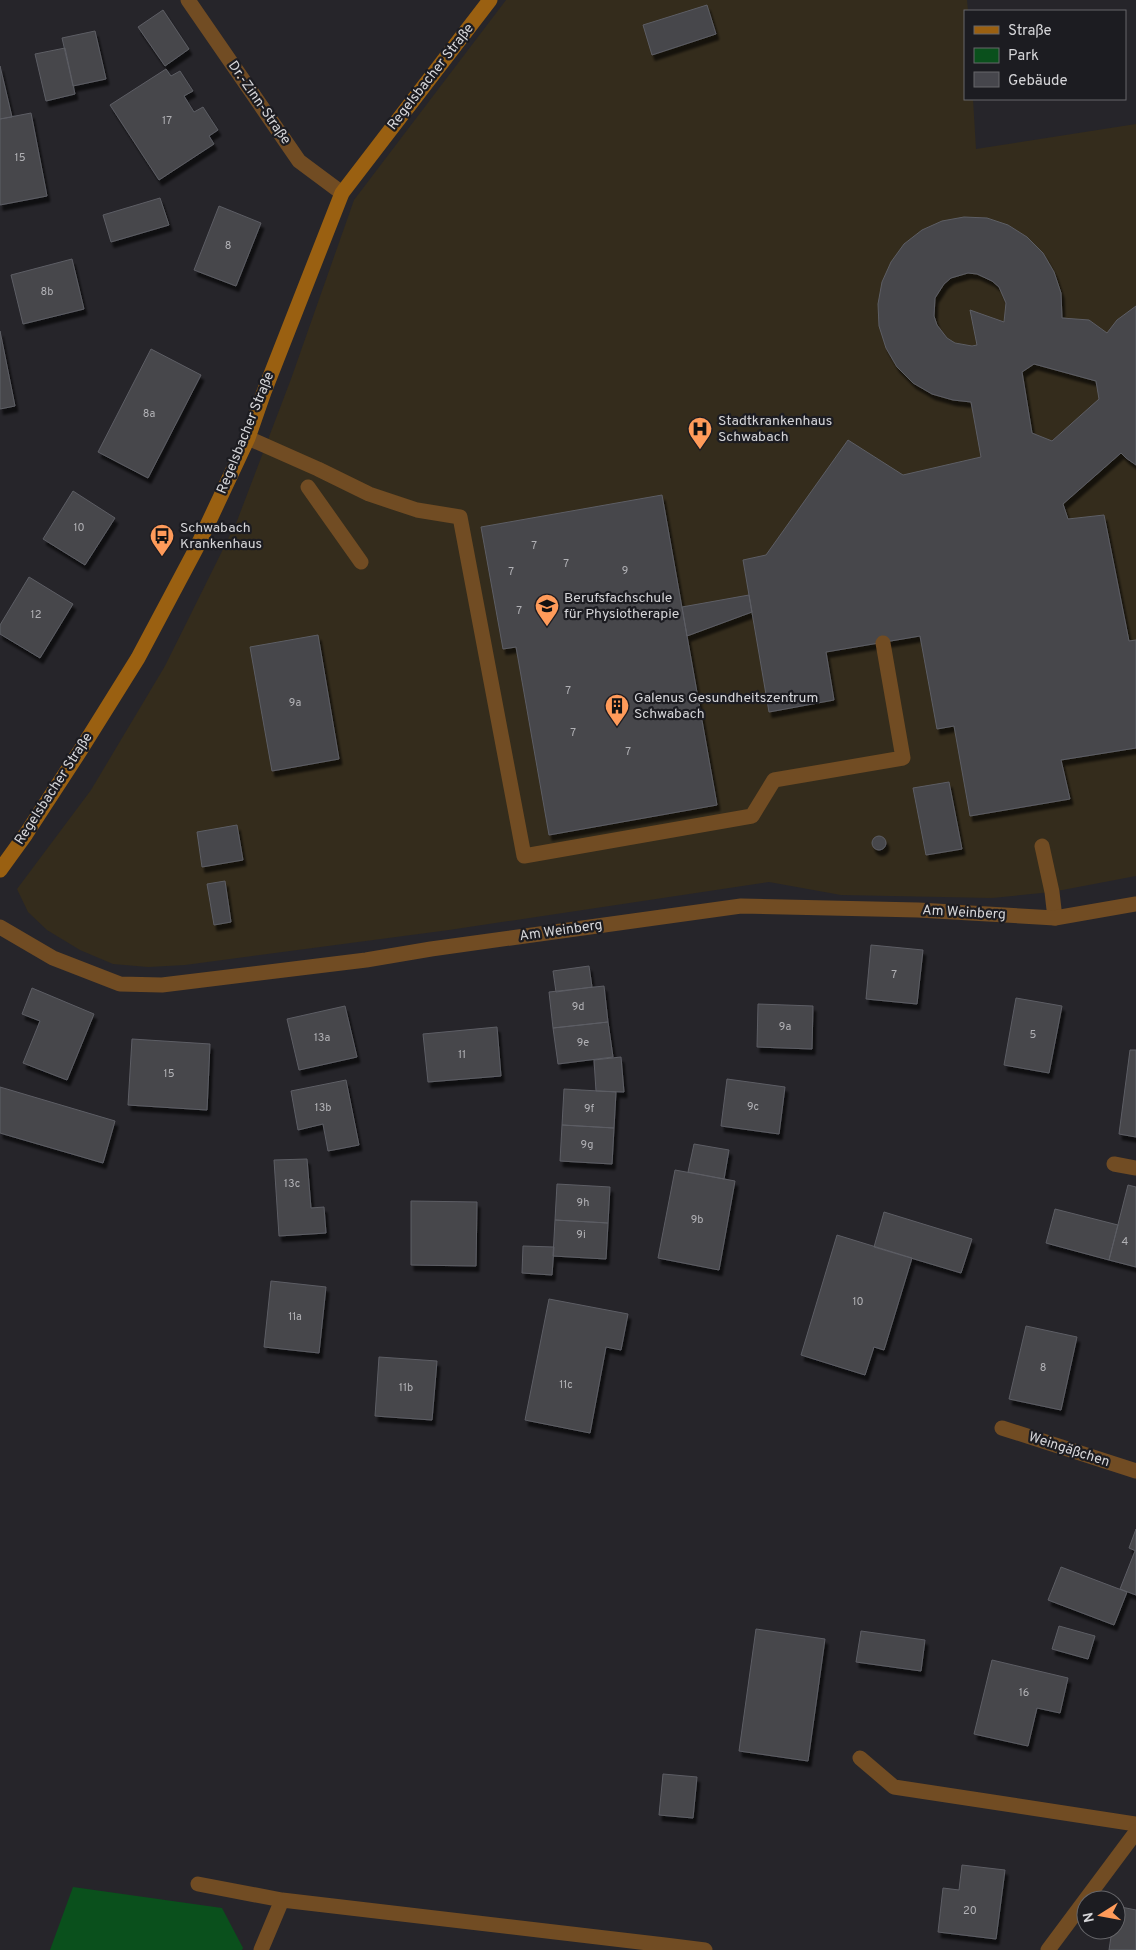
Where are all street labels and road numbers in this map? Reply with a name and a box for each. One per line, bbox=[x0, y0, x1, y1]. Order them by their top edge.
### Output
street label: Regelsbacher Straße bbox=[384, 20, 478, 134]
street label: Dr.-Zinn-Straße bbox=[224, 58, 294, 148]
street label: Regelsbacher Straße bbox=[214, 369, 278, 497]
street label: Regelsbacher Straße bbox=[11, 730, 97, 848]
street label: Am Weinberg bbox=[922, 902, 1006, 924]
street label: Am Weinberg bbox=[518, 917, 604, 945]
street label: Weingäßchen bbox=[1026, 1429, 1112, 1471]

